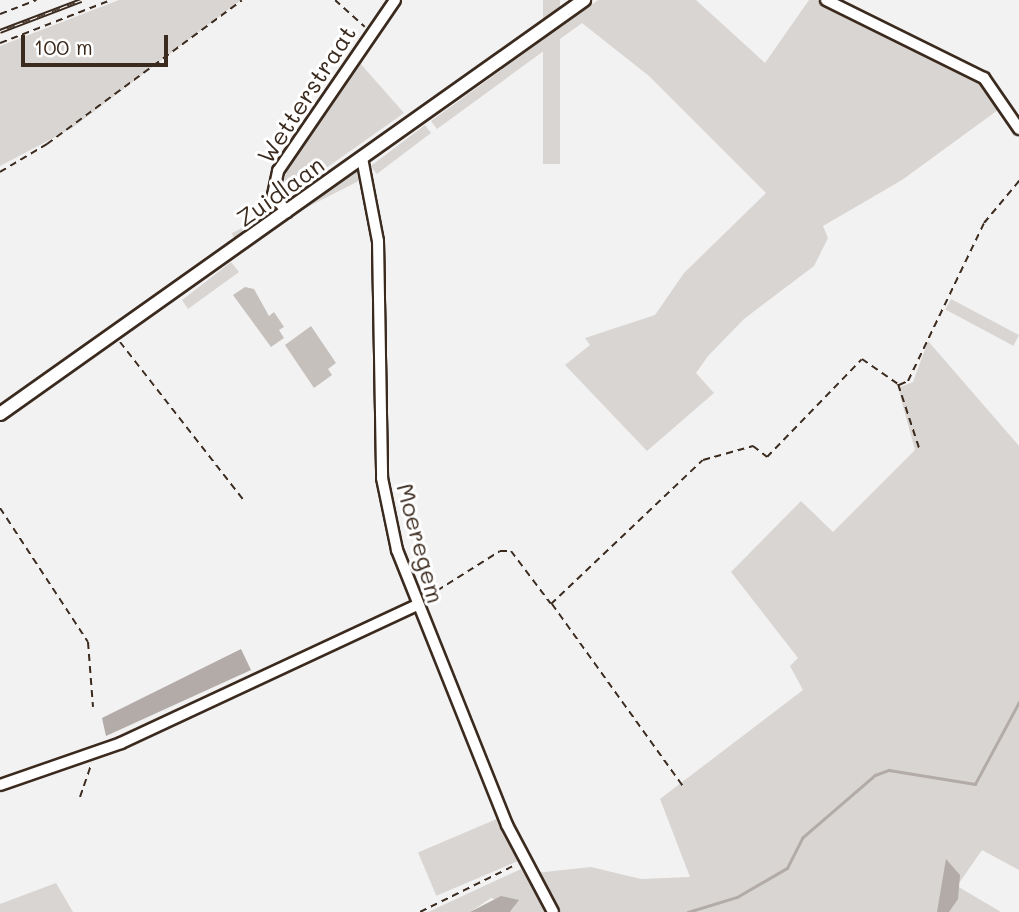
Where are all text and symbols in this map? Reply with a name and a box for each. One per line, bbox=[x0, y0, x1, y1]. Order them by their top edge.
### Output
street label: Wetterstraat bbox=[251, 20, 361, 168]
scale bar bbox=[24, 21, 172, 65]
text: 100 m bbox=[34, 33, 93, 60]
street label: Zuidlaan bbox=[231, 150, 329, 232]
street label: Moeregem bbox=[391, 480, 451, 606]

